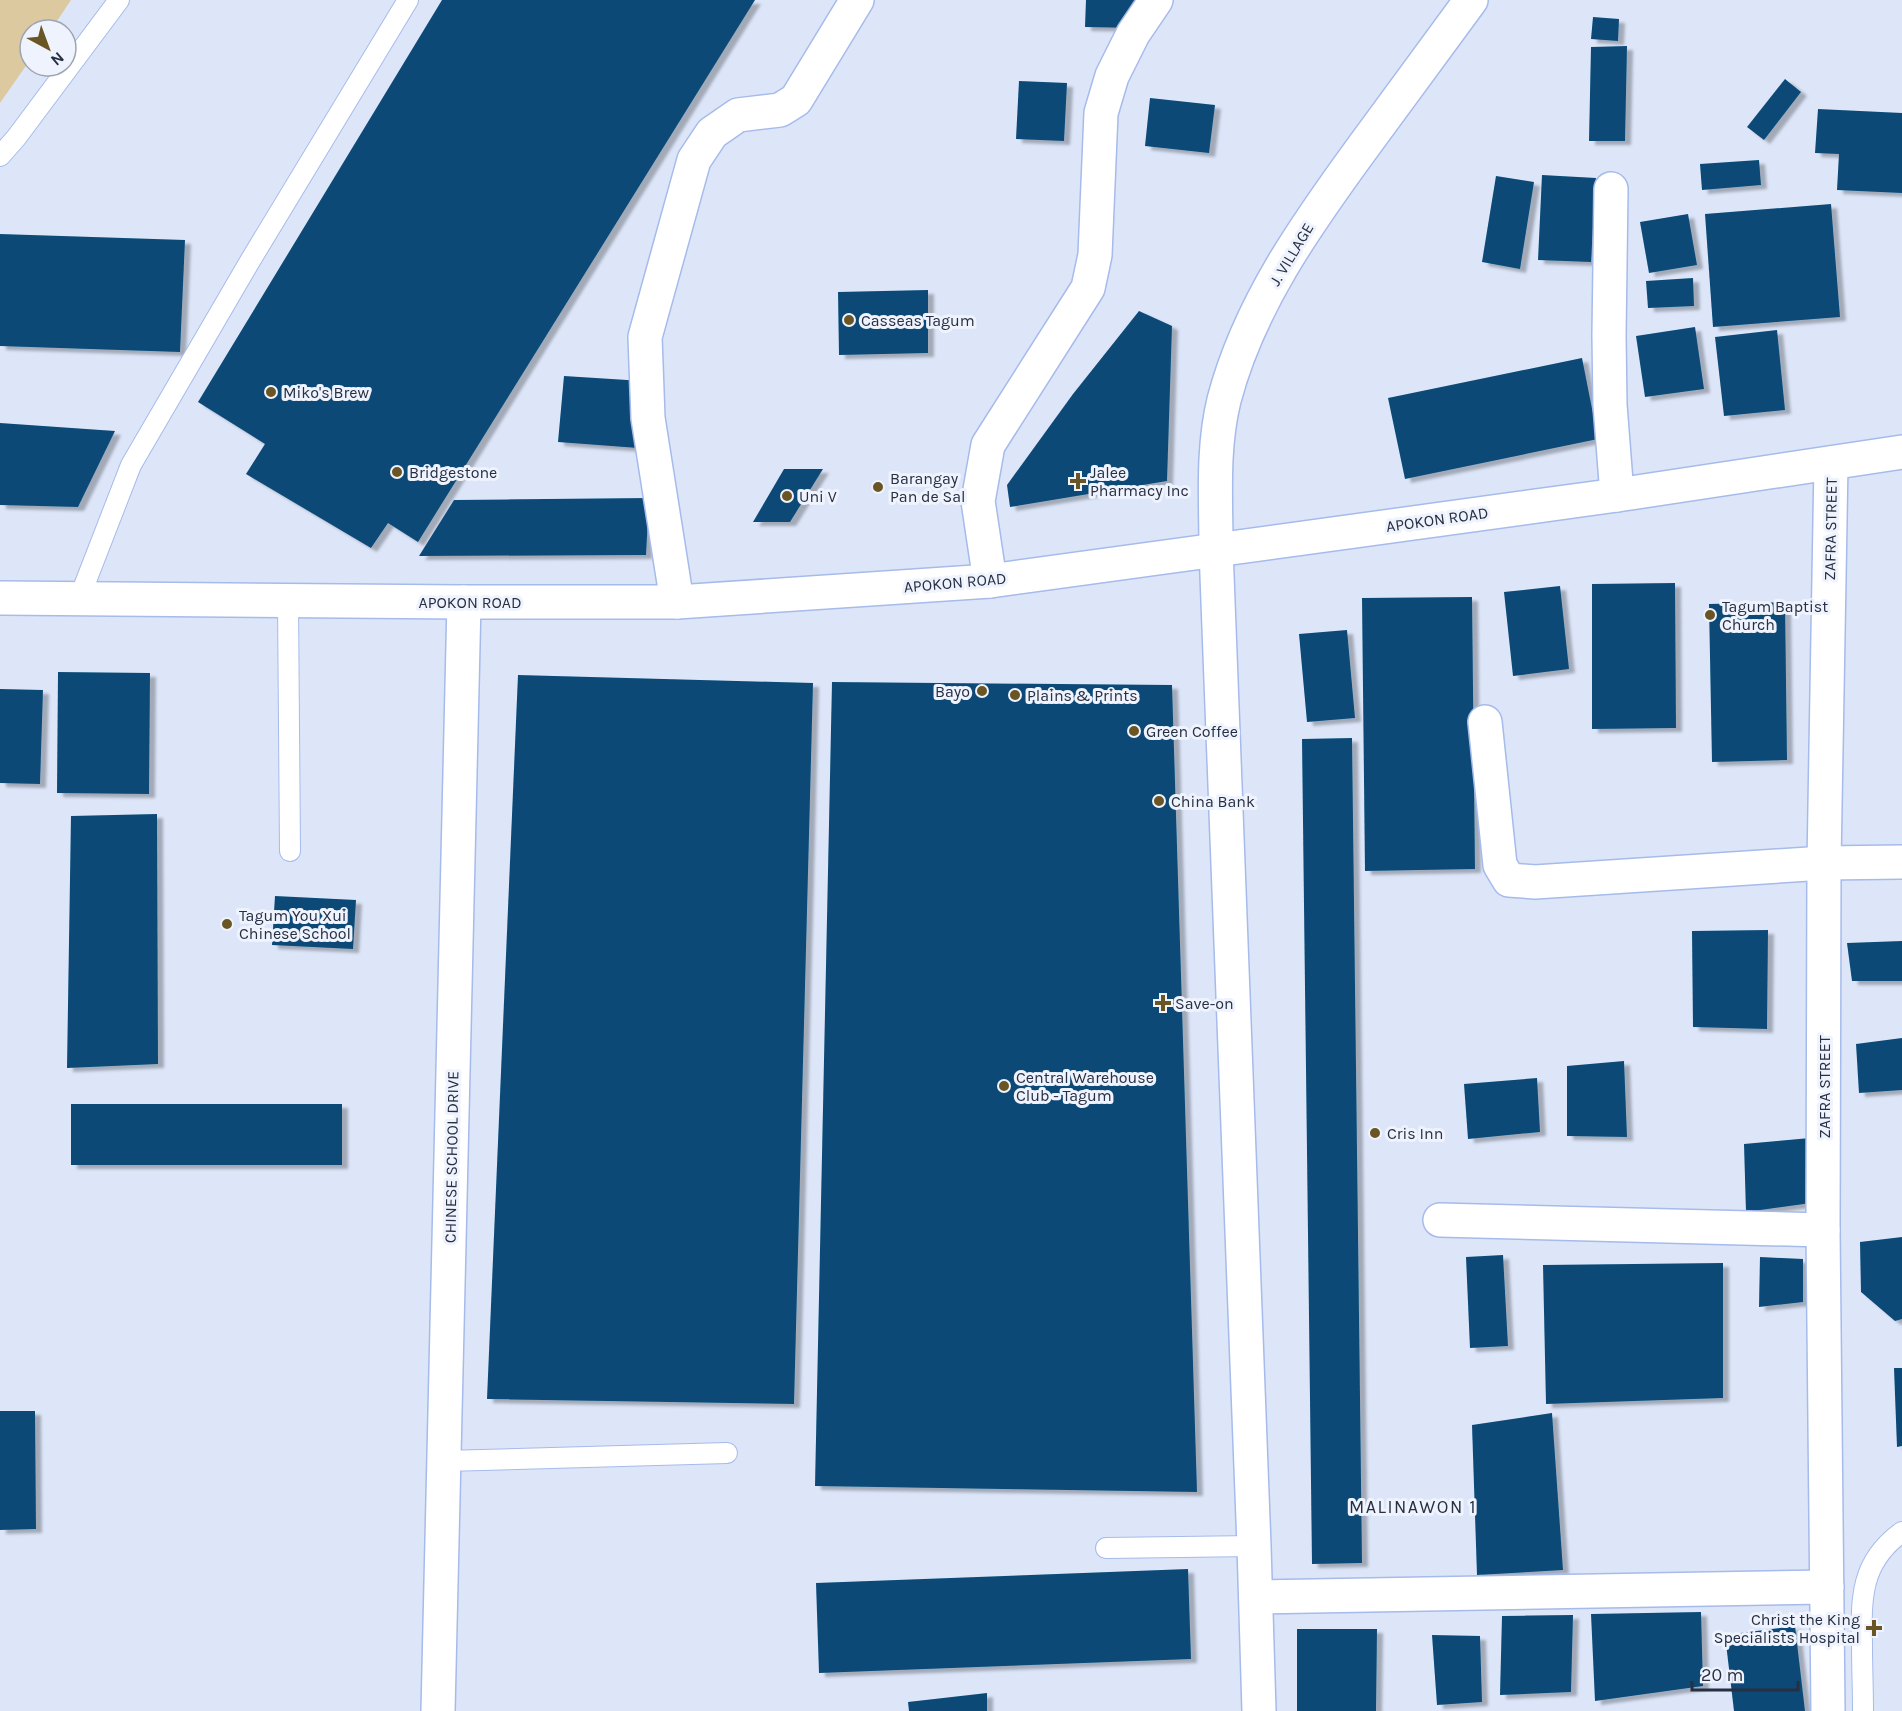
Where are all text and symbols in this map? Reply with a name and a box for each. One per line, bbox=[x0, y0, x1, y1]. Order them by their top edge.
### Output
north arrow bbox=[18, 18, 78, 78]
text: N bbox=[47, 48, 68, 70]
street label: J. VILLAGE bbox=[1265, 219, 1318, 289]
place label: Casseas Tagum bbox=[861, 311, 975, 330]
marker: Casseas Tagum bbox=[842, 313, 856, 327]
place label: Miko's Brew bbox=[283, 383, 369, 402]
marker: Miko's Brew bbox=[264, 385, 278, 399]
place label: Bridgestone bbox=[409, 463, 497, 482]
place label: Jalee Pharmacy Inc bbox=[1090, 463, 1189, 500]
marker: Bridgestone bbox=[390, 465, 404, 479]
place label: Barangay Pan de Sal bbox=[890, 469, 966, 506]
marker: Jalee Pharmacy Inc bbox=[1071, 474, 1085, 488]
street label: ZAFRA STREET bbox=[1820, 477, 1841, 581]
marker: Barangay Pan de Sal bbox=[871, 480, 885, 494]
place label: Uni V bbox=[799, 487, 837, 506]
marker: Uni V bbox=[780, 489, 794, 503]
street label: APOKON ROAD bbox=[1385, 503, 1489, 536]
street label: APOKON ROAD bbox=[903, 569, 1007, 596]
street label: APOKON ROAD bbox=[418, 593, 522, 612]
place label: Tagum Baptist Church bbox=[1722, 597, 1828, 634]
marker: Tagum Baptist Church bbox=[1703, 608, 1717, 622]
place label: Bayo bbox=[935, 682, 970, 701]
marker: Bayo bbox=[975, 684, 989, 698]
place label: Plains & Prints bbox=[1027, 686, 1138, 705]
marker: Plains & Prints bbox=[1008, 688, 1022, 702]
place label: Green Coffee bbox=[1146, 722, 1238, 741]
marker: Green Coffee bbox=[1127, 724, 1141, 738]
place label: China Bank bbox=[1171, 792, 1255, 811]
marker: China Bank bbox=[1152, 794, 1166, 808]
place label: Tagum You Xui Chinese School bbox=[239, 906, 351, 943]
marker: Tagum You Xui Chinese School bbox=[220, 917, 234, 931]
place label: Save-on bbox=[1175, 994, 1234, 1013]
marker: Save-on bbox=[1156, 996, 1170, 1010]
street label: ZAFRA STREET bbox=[1815, 1035, 1834, 1139]
place label: Central Warehouse Club - Tagum bbox=[1016, 1068, 1154, 1105]
street label: CHINESE SCHOOL DRIVE bbox=[440, 1071, 463, 1243]
marker: Central Warehouse Club - Tagum bbox=[997, 1079, 1011, 1093]
place label: Cris Inn bbox=[1387, 1124, 1443, 1143]
marker: Cris Inn bbox=[1368, 1126, 1382, 1140]
district label: MALINAWON 1 bbox=[1349, 1496, 1477, 1518]
place label: Christ the King Specialists Hospital bbox=[1714, 1610, 1860, 1647]
marker: Christ the King Specialists Hospital bbox=[1865, 1619, 1883, 1637]
scale bar bbox=[1692, 1654, 1798, 1692]
text: 20 m bbox=[1701, 1664, 1743, 1686]

